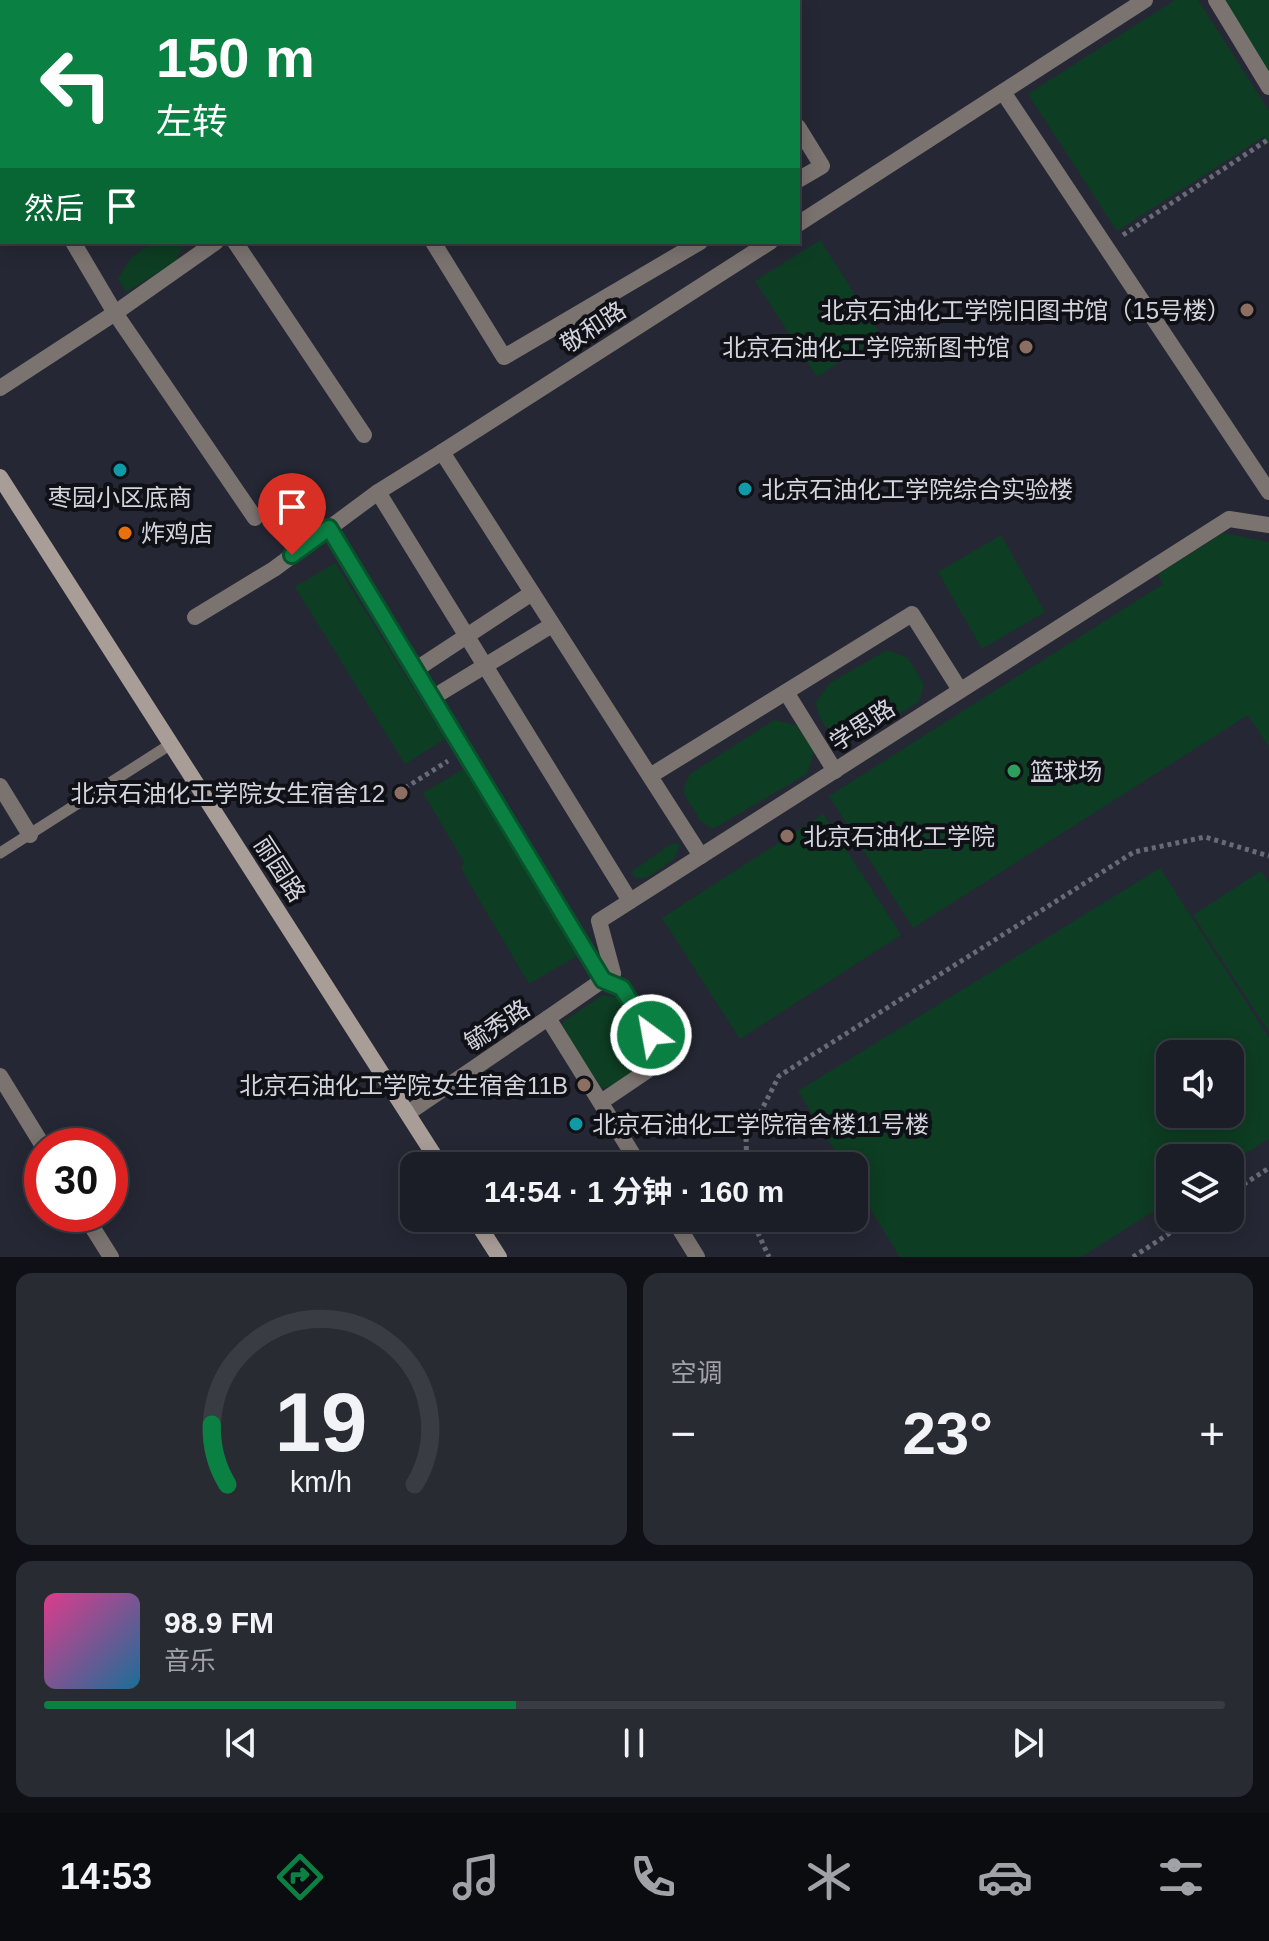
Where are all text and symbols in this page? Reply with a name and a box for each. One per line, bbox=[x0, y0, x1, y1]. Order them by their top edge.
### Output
text: 150 m bbox=[156, 26, 315, 89]
icon: left bbox=[24, 32, 128, 136]
text: 左转 bbox=[156, 101, 228, 142]
icon: arrive bbox=[100, 184, 144, 228]
text: 然后 bbox=[24, 192, 84, 225]
street label: 敬和路 bbox=[555, 296, 631, 358]
place label: 北京石油化工学院旧图书馆（15号楼） bbox=[820, 297, 1231, 324]
marker: 北京石油化工学院旧图书馆（15号楼） bbox=[1238, 301, 1256, 319]
place label: 北京石油化工学院新图书馆 bbox=[722, 334, 1010, 361]
marker: 北京石油化工学院新图书馆 bbox=[1017, 338, 1035, 356]
marker: 枣园小区底商 bbox=[111, 461, 129, 479]
pin bbox=[258, 473, 326, 555]
place label: 北京石油化工学院综合实验楼 bbox=[761, 476, 1073, 503]
marker: 北京石油化工学院综合实验楼 bbox=[736, 480, 754, 498]
place label: 枣园小区底商 bbox=[48, 484, 192, 511]
icon: arrive bbox=[270, 485, 314, 529]
place label: 炸鸡店 bbox=[141, 520, 213, 547]
marker: 炸鸡店 bbox=[116, 524, 134, 542]
street label: 学思路 bbox=[824, 694, 900, 756]
place label: 篮球场 bbox=[1030, 758, 1102, 785]
marker: 篮球场 bbox=[1005, 762, 1023, 780]
place label: 北京石油化工学院女生宿舍12 bbox=[70, 780, 385, 807]
marker: 北京石油化工学院女生宿舍12 bbox=[392, 784, 410, 802]
place label: 北京石油化工学院 bbox=[803, 823, 995, 850]
marker: 北京石油化工学院 bbox=[778, 827, 796, 845]
street label: 丽园路 bbox=[249, 831, 311, 907]
position arrow bbox=[609, 993, 693, 1077]
street label: 毓秀路 bbox=[459, 994, 535, 1056]
map controls bbox=[1156, 1040, 1244, 1232]
button: sound bbox=[1156, 1040, 1244, 1128]
place label: 北京石油化工学院女生宿舍11B bbox=[239, 1072, 568, 1099]
marker: 北京石油化工学院女生宿舍11B bbox=[575, 1076, 593, 1094]
place label: 北京石油化工学院宿舍楼11号楼 bbox=[592, 1111, 929, 1138]
marker: 北京石油化工学院宿舍楼11号楼 bbox=[567, 1115, 585, 1133]
speed limit sign: 30 bbox=[24, 1128, 128, 1232]
button: layers bbox=[1156, 1144, 1244, 1232]
text: 14:54 · 1 分钟 · 160 m bbox=[484, 1175, 784, 1208]
text: 空调 bbox=[671, 1358, 723, 1388]
text: 19 bbox=[275, 1376, 368, 1469]
text: 23° bbox=[902, 1400, 993, 1467]
text: − bbox=[671, 1409, 696, 1458]
text: + bbox=[1199, 1409, 1225, 1458]
text: km/h bbox=[290, 1466, 352, 1498]
text: 98.9 FM bbox=[164, 1606, 274, 1639]
text: 音乐 bbox=[164, 1646, 216, 1676]
icon: previous bbox=[219, 1721, 263, 1765]
icon: pause bbox=[612, 1721, 656, 1765]
icon: next bbox=[1006, 1721, 1050, 1765]
icon: directions bbox=[272, 1849, 328, 1905]
icon: music bbox=[448, 1849, 504, 1905]
icon: phone bbox=[625, 1849, 681, 1905]
icon: climate bbox=[801, 1849, 857, 1905]
icon: car bbox=[977, 1849, 1033, 1905]
icon: filters bbox=[1153, 1849, 1209, 1905]
text: 14:53 bbox=[60, 1856, 152, 1897]

